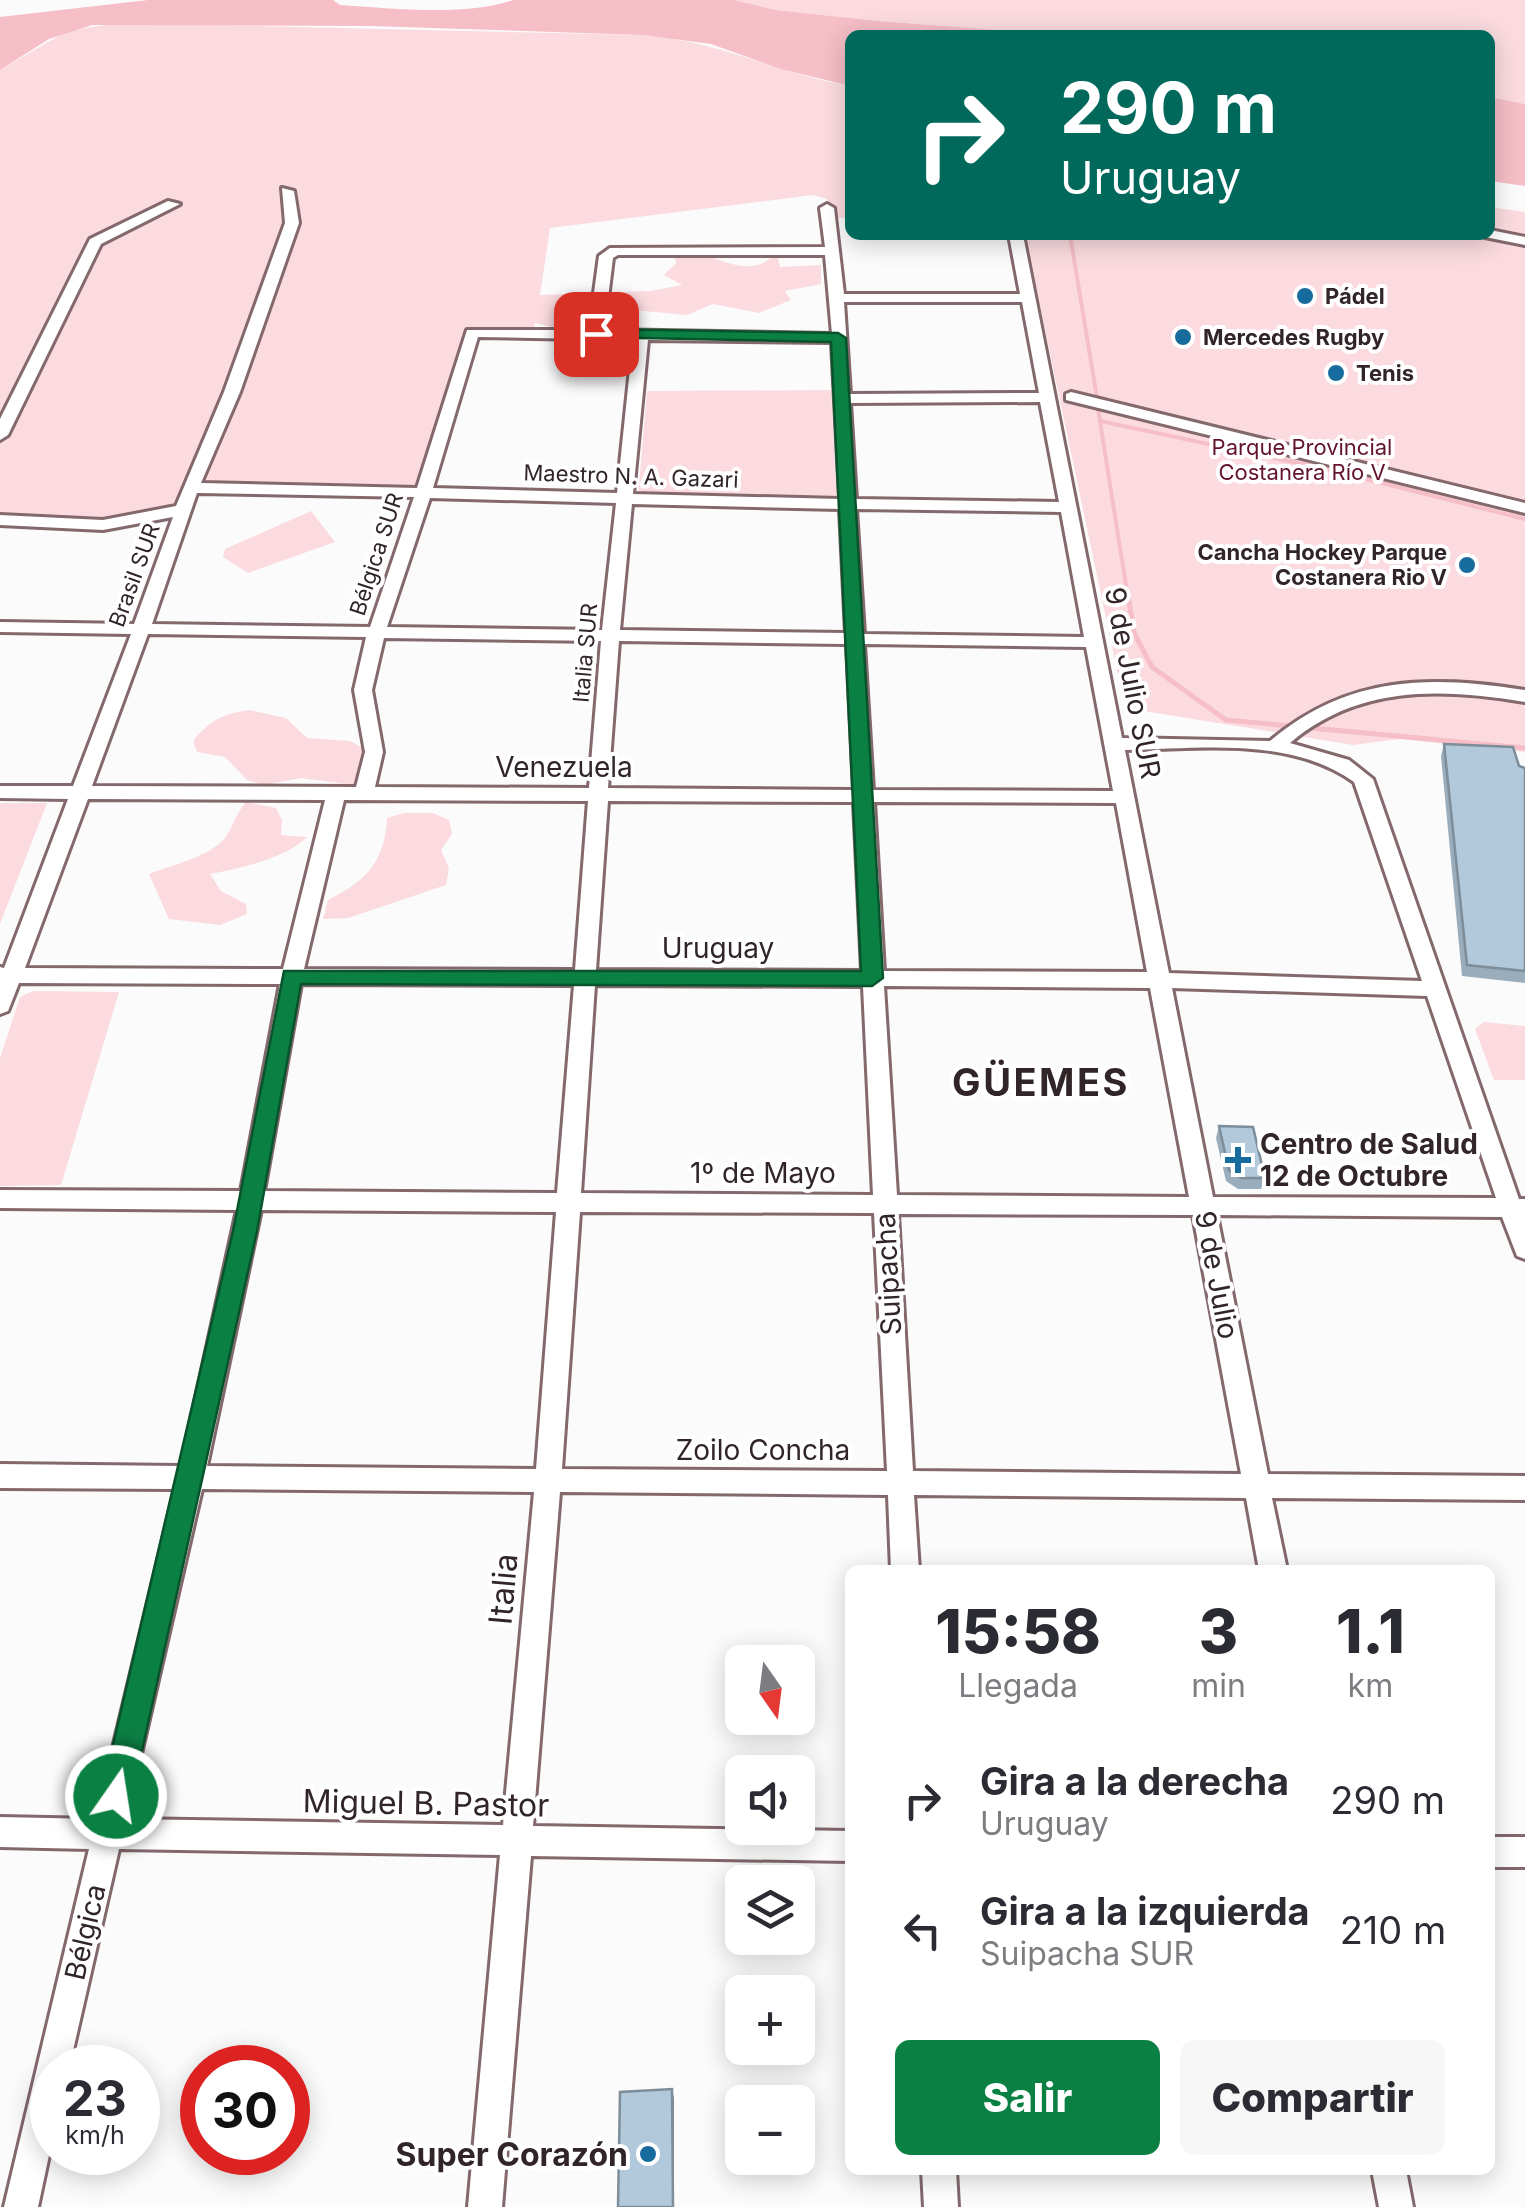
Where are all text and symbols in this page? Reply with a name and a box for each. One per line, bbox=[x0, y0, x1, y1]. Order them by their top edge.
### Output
text: 290 m bbox=[1060, 65, 1277, 150]
icon: right bbox=[895, 70, 1025, 200]
text: Uruguay bbox=[1060, 150, 1241, 205]
place label: Pádel bbox=[1325, 283, 1385, 309]
marker: Pádel bbox=[1294, 285, 1316, 307]
pin bbox=[554, 292, 639, 377]
icon: arrive bbox=[569, 307, 624, 362]
place label: Mercedes Rugby bbox=[1203, 324, 1384, 350]
marker: Mercedes Rugby bbox=[1172, 326, 1194, 348]
place label: Tenis bbox=[1356, 360, 1414, 386]
marker: Tenis bbox=[1325, 362, 1347, 384]
park label: Parque Provincial Costanera Río V bbox=[1212, 434, 1392, 485]
street label: Maestro N. A. Gazari bbox=[523, 459, 739, 493]
street label: Bélgica SUR bbox=[344, 489, 408, 619]
street label: Brasil SUR bbox=[103, 520, 165, 630]
place label: Cancha Hockey Parque Costanera Rio V bbox=[1197, 539, 1447, 590]
marker: Cancha Hockey Parque Costanera Rio V bbox=[1456, 554, 1478, 576]
street label: 9 de Julio SUR bbox=[1098, 584, 1168, 782]
street label: Italia SUR bbox=[568, 602, 602, 704]
street label: Venezuela bbox=[495, 750, 633, 784]
street label: Uruguay bbox=[662, 931, 774, 965]
district label: GÜEMES bbox=[952, 1059, 1130, 1105]
place label: Centro de Salud 12 de Octubre bbox=[1260, 1127, 1478, 1193]
marker: Centro de Salud 12 de Octubre bbox=[1225, 1147, 1251, 1173]
street label: 1º de Mayo bbox=[690, 1156, 836, 1190]
street label: 9 de Julio bbox=[1188, 1208, 1246, 1342]
street label: Suipacha bbox=[868, 1212, 908, 1336]
street label: Zoilo Concha bbox=[676, 1433, 850, 1467]
street label: Italia bbox=[480, 1552, 526, 1626]
text: 15:58 bbox=[935, 1595, 1101, 1667]
text: 3 bbox=[1199, 1595, 1238, 1667]
text: 1.1 bbox=[1336, 1595, 1405, 1667]
north arrow bbox=[725, 1645, 815, 1735]
map controls bbox=[725, 1645, 815, 2175]
text: Llegada bbox=[958, 1666, 1078, 1705]
text: min bbox=[1191, 1666, 1246, 1705]
text: km bbox=[1348, 1666, 1393, 1705]
position arrow bbox=[64, 1744, 168, 1848]
button: sound bbox=[725, 1755, 815, 1845]
text: Gira a la derecha bbox=[980, 1758, 1289, 1804]
icon: right bbox=[895, 1773, 950, 1828]
text: 290 m bbox=[1330, 1777, 1445, 1823]
street label: Miguel B. Pastor bbox=[302, 1781, 550, 1825]
text: Uruguay bbox=[980, 1804, 1109, 1843]
button: layers bbox=[725, 1865, 815, 1955]
street label: Bélgica bbox=[57, 1881, 113, 1983]
text: Gira a la izquierda bbox=[980, 1888, 1310, 1934]
icon: left bbox=[895, 1903, 950, 1958]
text: 210 m bbox=[1340, 1907, 1446, 1953]
text: Suipacha SUR bbox=[980, 1934, 1194, 1973]
button: + bbox=[725, 1975, 815, 2065]
button: Salir bbox=[895, 2040, 1160, 2155]
button: Compartir bbox=[1180, 2040, 1445, 2155]
speed limit sign: 30 bbox=[180, 2045, 310, 2175]
text: 23 bbox=[63, 2068, 127, 2128]
button: − bbox=[725, 2085, 815, 2175]
text: km/h bbox=[65, 2120, 125, 2150]
place label: Super Corazón bbox=[396, 2135, 628, 2174]
marker: Super Corazón bbox=[637, 2143, 659, 2165]

